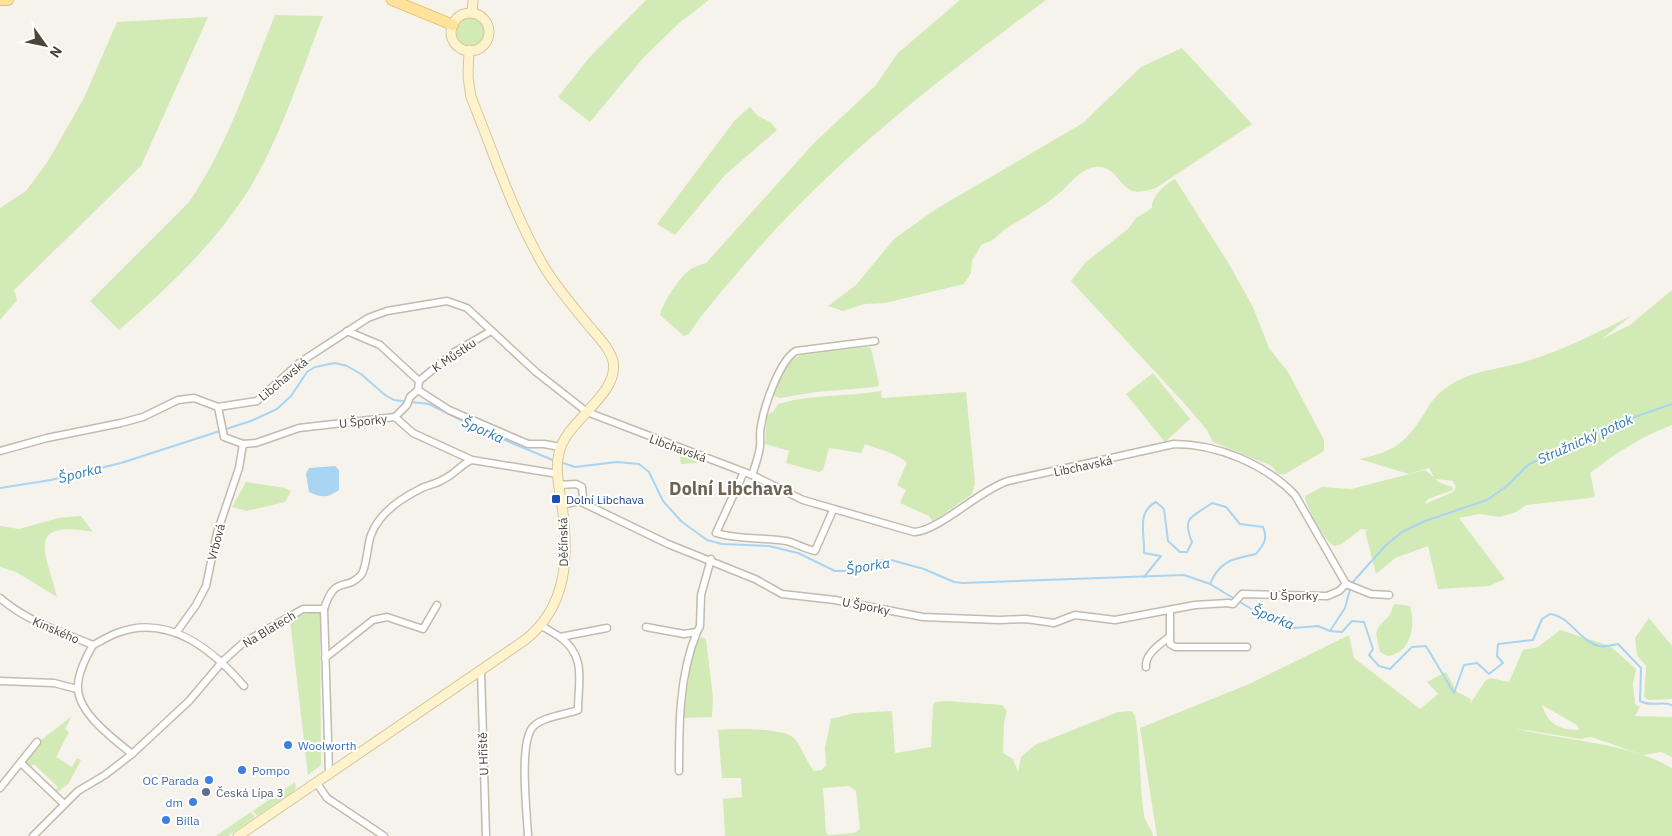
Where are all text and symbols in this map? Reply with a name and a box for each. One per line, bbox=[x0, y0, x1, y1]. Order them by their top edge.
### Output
north arrow bbox=[20, 20, 70, 70]
text: N bbox=[46, 43, 66, 61]
street label: K Můstku bbox=[429, 335, 479, 375]
street label: Libchavská bbox=[255, 354, 311, 404]
water label: Stružnický potok bbox=[1534, 410, 1636, 468]
street label: U Šporky bbox=[338, 411, 388, 431]
water label: Šporka bbox=[459, 412, 507, 447]
street label: Libchavská bbox=[647, 431, 709, 465]
street label: Libchavská bbox=[1052, 452, 1114, 480]
water label: Šporka bbox=[56, 458, 104, 487]
district label: Dolní Libchava bbox=[669, 477, 793, 500]
place label: Dolní Libchava bbox=[566, 492, 645, 507]
marker: Dolní Libchava bbox=[550, 493, 562, 505]
street label: Děčínská bbox=[555, 517, 571, 567]
street label: Vrbová bbox=[204, 521, 228, 562]
water label: Šporka bbox=[845, 553, 891, 578]
street label: U Šporky bbox=[1270, 588, 1318, 603]
street label: U Šporky bbox=[841, 594, 891, 618]
water label: Šporka bbox=[1249, 599, 1297, 634]
street label: Na Blatech bbox=[240, 607, 298, 651]
street label: Kinského bbox=[30, 613, 82, 647]
street label: U Hřiště bbox=[475, 732, 491, 776]
place label: Woolworth bbox=[298, 738, 357, 753]
marker: Woolworth bbox=[282, 739, 294, 751]
place label: Pompo bbox=[252, 763, 290, 778]
marker: Pompo bbox=[236, 764, 248, 776]
place label: OC Parada bbox=[143, 773, 200, 788]
marker: OC Parada bbox=[203, 774, 215, 786]
place label: Česká Lípa 3 bbox=[216, 785, 284, 800]
marker: Česká Lípa 3 bbox=[200, 786, 212, 798]
place label: dm bbox=[166, 795, 183, 810]
marker: dm bbox=[187, 796, 199, 808]
place label: Billa bbox=[176, 813, 200, 828]
marker: Billa bbox=[160, 814, 172, 826]

